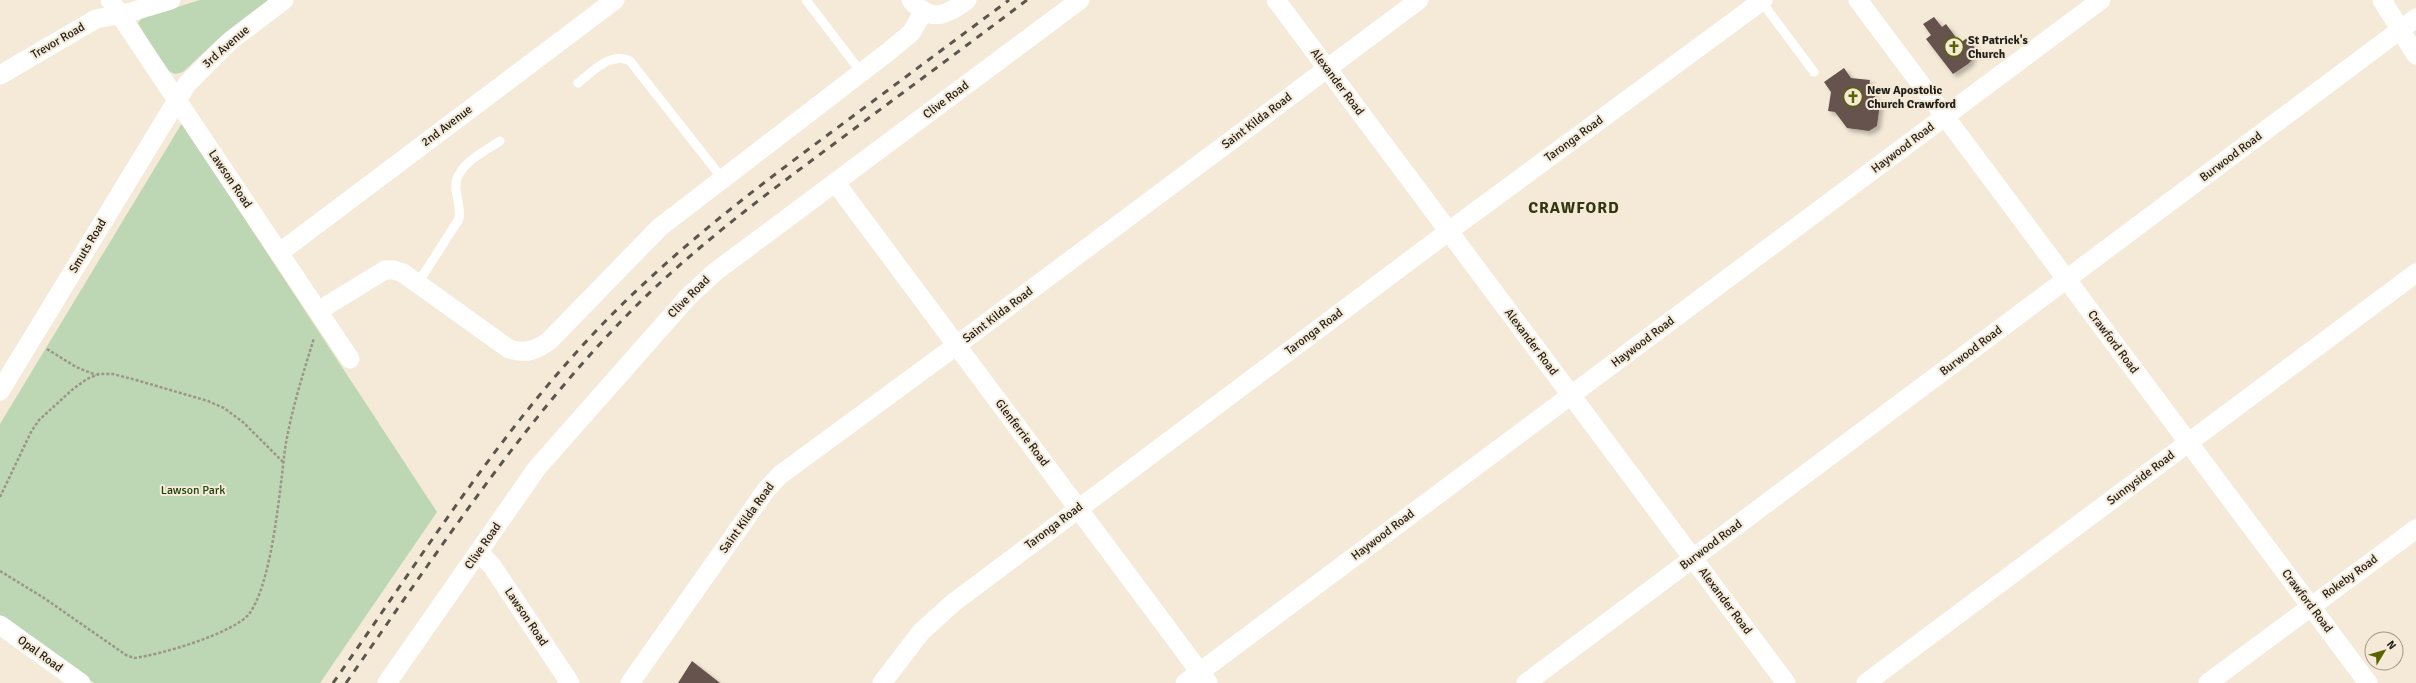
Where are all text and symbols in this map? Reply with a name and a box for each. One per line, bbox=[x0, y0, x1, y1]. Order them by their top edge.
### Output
street label: Trevor Road bbox=[28, 20, 88, 62]
street label: 3rd Avenue bbox=[199, 23, 253, 71]
place label: St Patrick's Church bbox=[1968, 33, 2029, 62]
church icon: St Patrick's Church bbox=[1943, 36, 1965, 58]
street label: Alexander Road bbox=[1307, 46, 1367, 118]
street label: Clive Road bbox=[920, 78, 972, 122]
place label: New Apostolic Church Crawford bbox=[1867, 83, 1957, 112]
church icon: New Apostolic Church Crawford bbox=[1842, 86, 1864, 108]
street label: Saint Kilda Road bbox=[1219, 90, 1295, 152]
street label: 2nd Avenue bbox=[419, 102, 475, 150]
street label: Taronga Road bbox=[1542, 113, 1606, 165]
street label: Haywood Road bbox=[1868, 119, 1938, 177]
street label: Burwood Road bbox=[2197, 129, 2265, 185]
street label: Lawson Road bbox=[205, 147, 255, 211]
district label: CRAWFORD bbox=[1528, 198, 1620, 218]
street label: Smuts Road bbox=[66, 216, 110, 276]
street label: Clive Road bbox=[665, 273, 713, 321]
street label: Saint Kilda Road bbox=[960, 284, 1036, 346]
street label: Taronga Road bbox=[1282, 305, 1346, 359]
street label: Alexander Road bbox=[1501, 306, 1561, 378]
street label: Crawford Road bbox=[2084, 307, 2142, 377]
street label: Haywood Road bbox=[1608, 313, 1678, 371]
street label: Burwood Road bbox=[1937, 323, 2005, 379]
street label: Glenferrie Road bbox=[992, 396, 1052, 470]
street label: Sunnyside Road bbox=[2104, 448, 2178, 508]
street label: Saint Kilda Road bbox=[716, 480, 778, 556]
park label: Lawson Park bbox=[161, 483, 225, 498]
street label: Taronga Road bbox=[1022, 499, 1086, 553]
street label: Haywood Road bbox=[1348, 506, 1418, 564]
street label: Burwood Road bbox=[1677, 517, 1745, 573]
street label: Clive Road bbox=[462, 520, 504, 572]
street label: Rokeby Road bbox=[2319, 552, 2381, 602]
street label: Alexander Road bbox=[1695, 565, 1755, 637]
street label: Crawford Road bbox=[2278, 566, 2336, 636]
street label: Lawson Road bbox=[501, 585, 551, 649]
north arrow bbox=[2364, 631, 2404, 671]
street label: Opal Road bbox=[14, 633, 66, 675]
text: N bbox=[2384, 638, 2399, 652]

